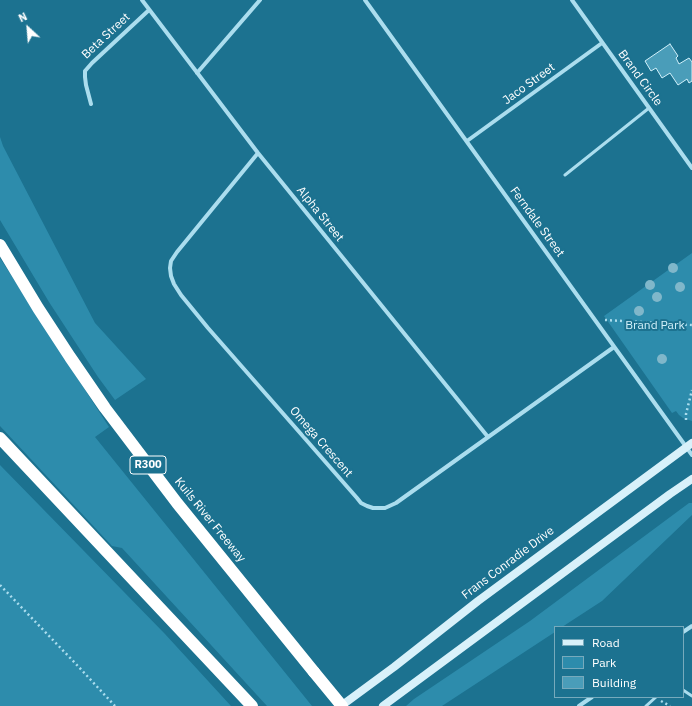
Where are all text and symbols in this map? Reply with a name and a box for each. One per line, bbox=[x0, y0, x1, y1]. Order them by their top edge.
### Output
north arrow bbox=[8, 8, 48, 48]
text: N bbox=[16, 9, 29, 25]
street label: Beta Street bbox=[79, 10, 133, 62]
street label: Brand Circle bbox=[615, 47, 665, 109]
street label: Jaco Street bbox=[500, 60, 558, 108]
street label: Alpha Street bbox=[293, 183, 347, 245]
street label: Ferndale Street bbox=[507, 184, 567, 260]
park label: Brand Park bbox=[625, 319, 685, 333]
street label: Omega Crescent bbox=[286, 404, 356, 480]
road number: R300 bbox=[130, 456, 166, 474]
street label: Kuils River Freeway bbox=[171, 475, 249, 565]
street label: Frans Conradie Drive bbox=[459, 524, 557, 602]
legend bbox=[554, 626, 684, 698]
text: Road bbox=[592, 635, 620, 650]
text: Park bbox=[592, 655, 616, 670]
text: Building bbox=[592, 675, 636, 690]

